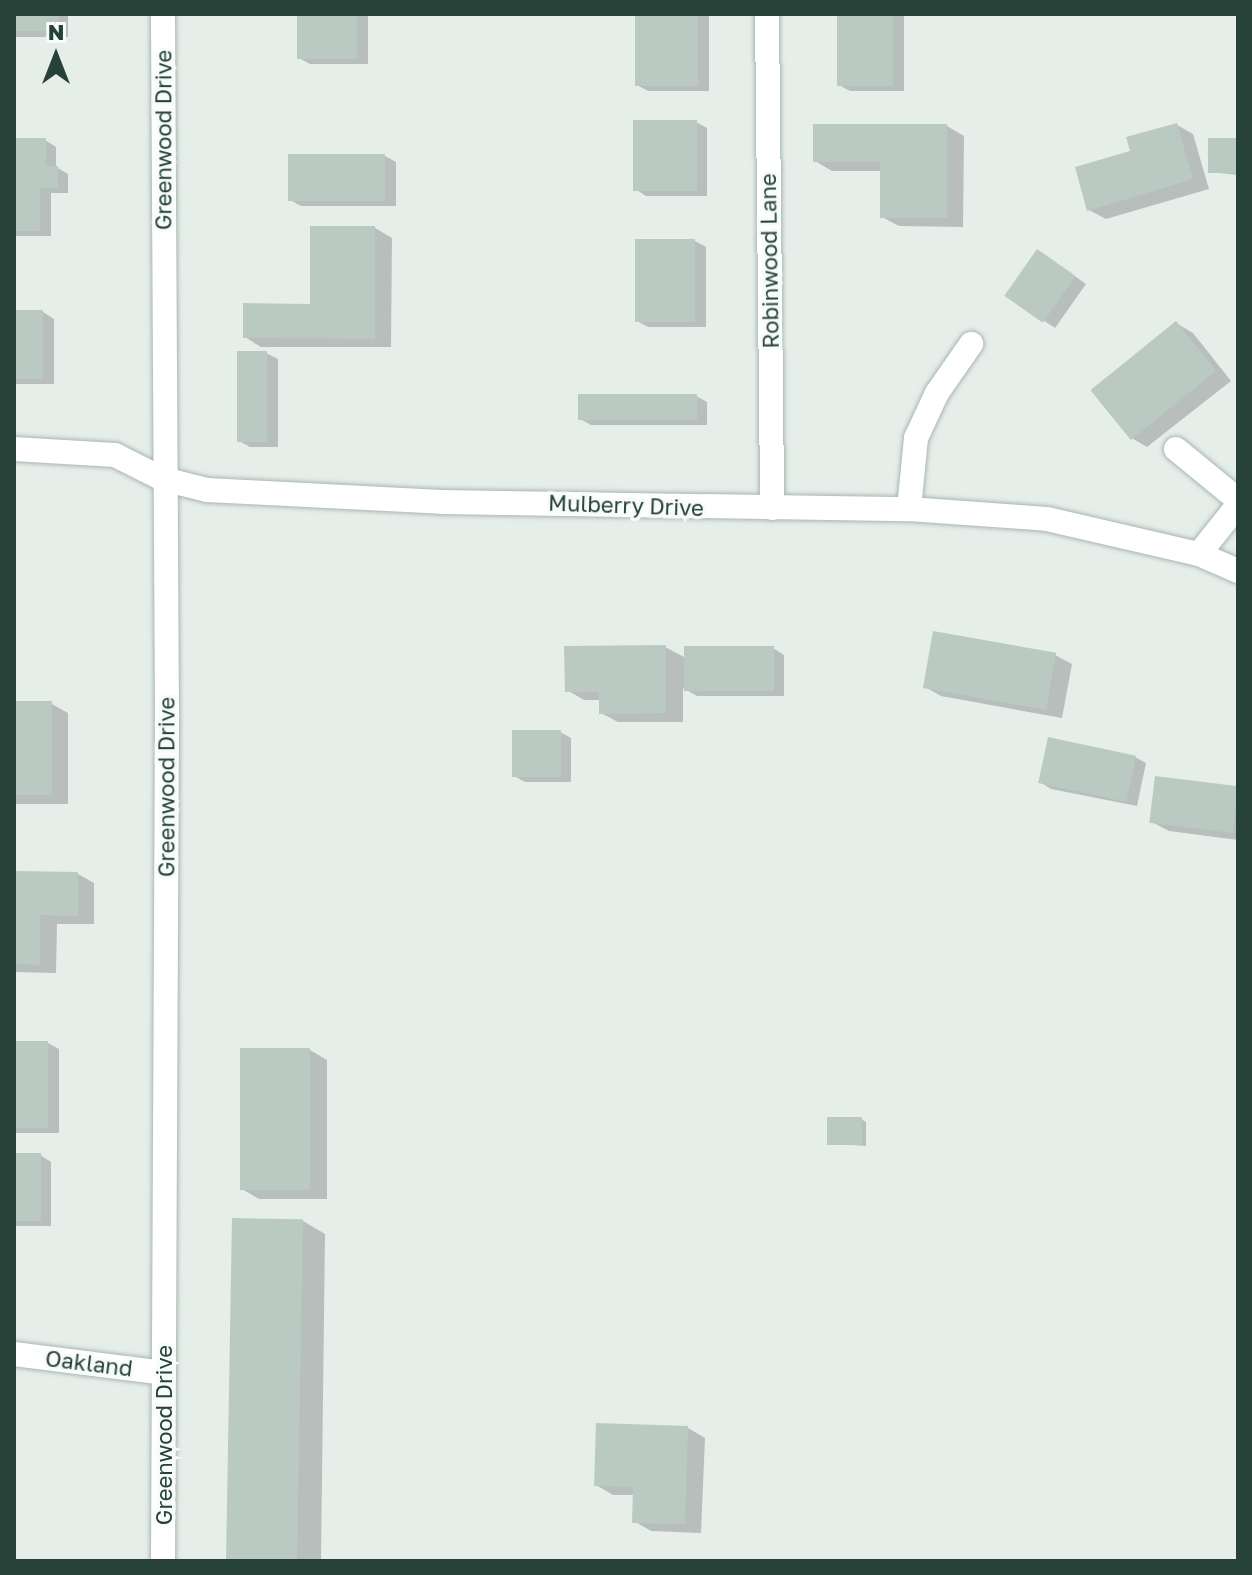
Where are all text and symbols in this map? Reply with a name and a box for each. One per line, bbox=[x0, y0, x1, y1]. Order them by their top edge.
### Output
north arrow bbox=[16, 16, 96, 96]
text: N bbox=[48, 18, 64, 45]
street label: Greenwood Drive bbox=[150, 50, 176, 230]
street label: Robinwood Lane bbox=[754, 173, 784, 349]
street label: Mulberry Drive bbox=[548, 489, 704, 521]
street label: Greenwood Drive bbox=[153, 697, 179, 877]
street label: Oakland bbox=[44, 1345, 134, 1381]
street label: Greenwood Drive bbox=[151, 1345, 177, 1525]

